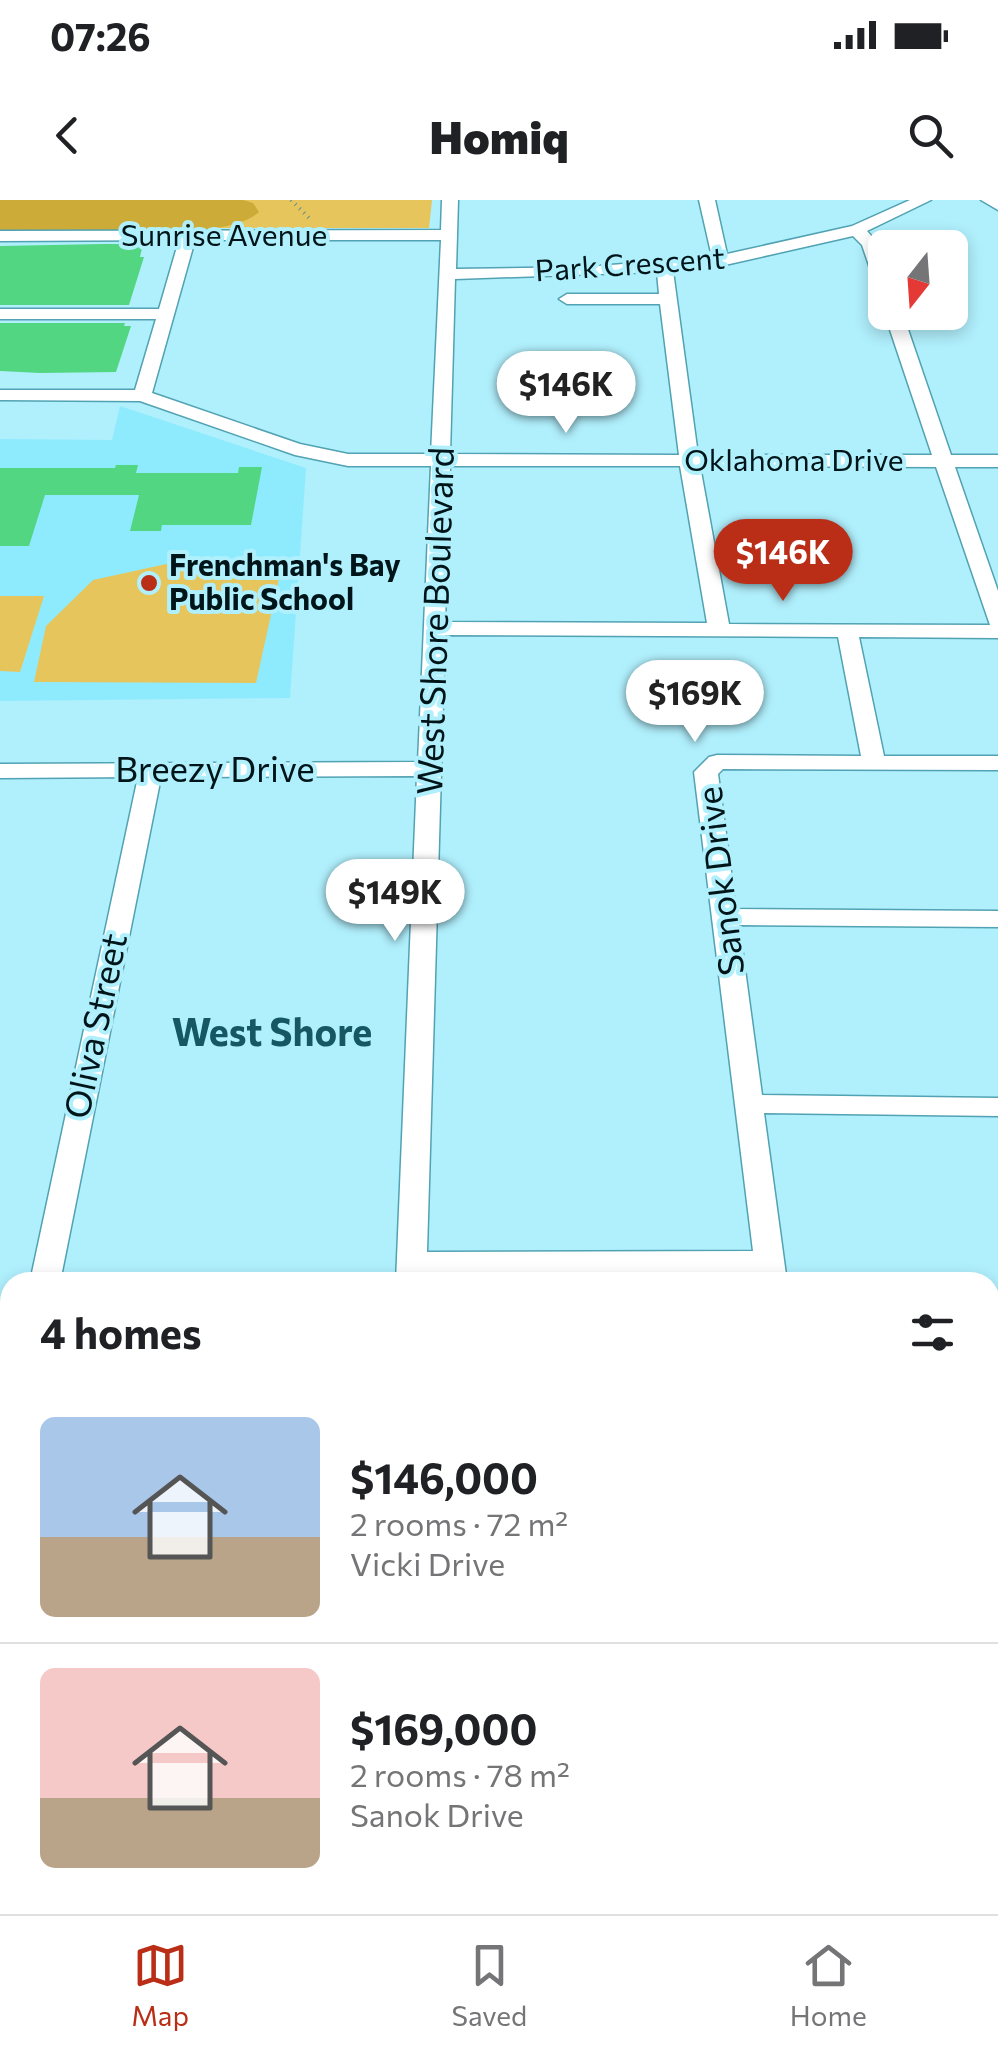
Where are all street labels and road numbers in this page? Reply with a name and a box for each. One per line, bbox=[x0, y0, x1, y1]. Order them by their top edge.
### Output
street label: Sunrise Avenue bbox=[121, 215, 327, 252]
street label: Park Crescent bbox=[534, 237, 726, 288]
street label: Oklahoma Drive bbox=[684, 440, 904, 477]
street label: West Shore Boulevard bbox=[406, 446, 461, 796]
street label: Breezy Drive bbox=[115, 746, 315, 789]
street label: Sanok Drive bbox=[686, 784, 751, 978]
street label: Oliva Street bbox=[53, 929, 134, 1122]

